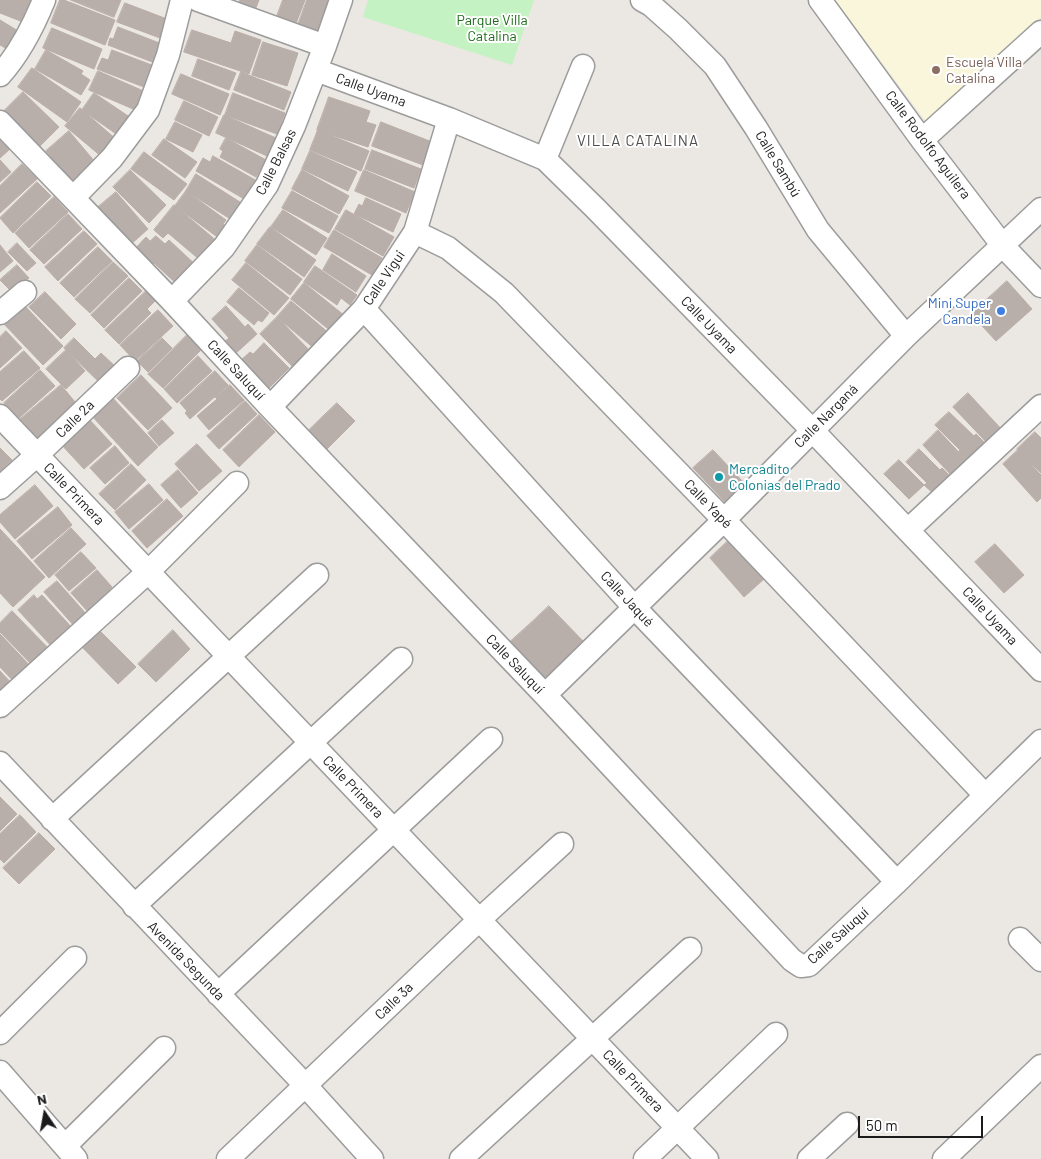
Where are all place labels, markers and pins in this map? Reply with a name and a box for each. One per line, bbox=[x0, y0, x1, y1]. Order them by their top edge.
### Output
place label: Escuela Villa Catalina bbox=[946, 54, 1022, 86]
marker: Escuela Villa Catalina bbox=[930, 64, 942, 76]
place label: Mini Super Candela bbox=[928, 295, 991, 328]
marker: Mini Super Candela bbox=[995, 305, 1007, 317]
place label: Mercadito Colonias del Prado bbox=[729, 461, 841, 494]
marker: Mercadito Colonias del Prado bbox=[713, 471, 725, 483]

